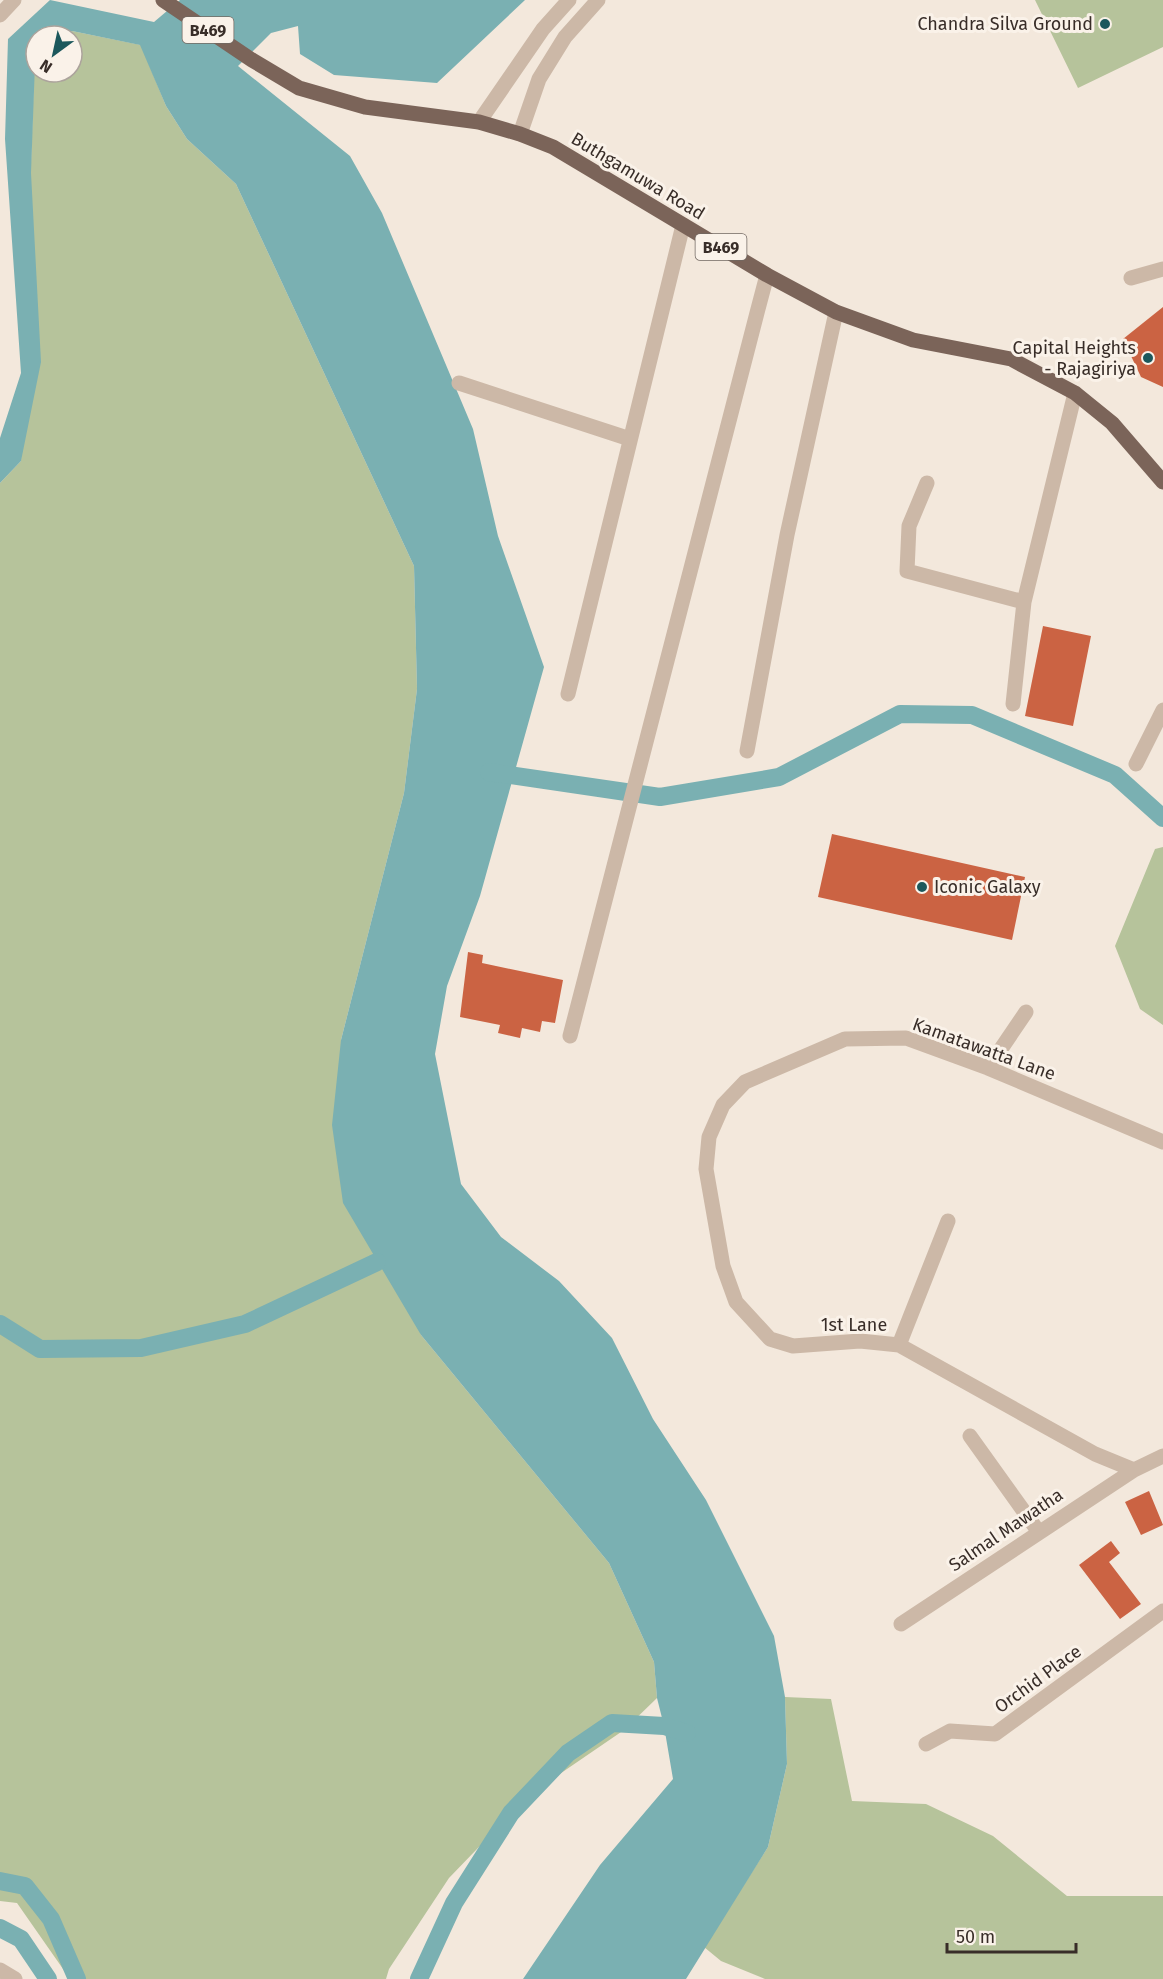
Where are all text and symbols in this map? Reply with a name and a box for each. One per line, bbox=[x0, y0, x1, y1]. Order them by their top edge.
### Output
place label: Chandra Silva Ground bbox=[917, 13, 1093, 35]
road number: B469 bbox=[182, 17, 234, 43]
marker: Chandra Silva Ground bbox=[1098, 17, 1112, 31]
north arrow bbox=[24, 24, 84, 84]
text: N bbox=[36, 55, 56, 77]
street label: Buthgamuwa Road bbox=[567, 127, 709, 225]
road number: B469 bbox=[696, 234, 746, 260]
place label: Capital Heights - Rajagiriya bbox=[1013, 337, 1136, 380]
marker: Capital Heights - Rajagiriya bbox=[1141, 351, 1155, 365]
place label: Iconic Galaxy bbox=[934, 876, 1041, 898]
marker: Iconic Galaxy bbox=[915, 880, 929, 894]
street label: Kamatawatta Lane bbox=[910, 1013, 1058, 1085]
street label: 1st Lane bbox=[821, 1314, 887, 1336]
street label: Salmal Mawatha bbox=[945, 1484, 1067, 1576]
street label: Orchid Place bbox=[990, 1640, 1086, 1718]
scale bar bbox=[947, 1916, 1076, 1954]
text: 50 m bbox=[956, 1926, 995, 1948]

